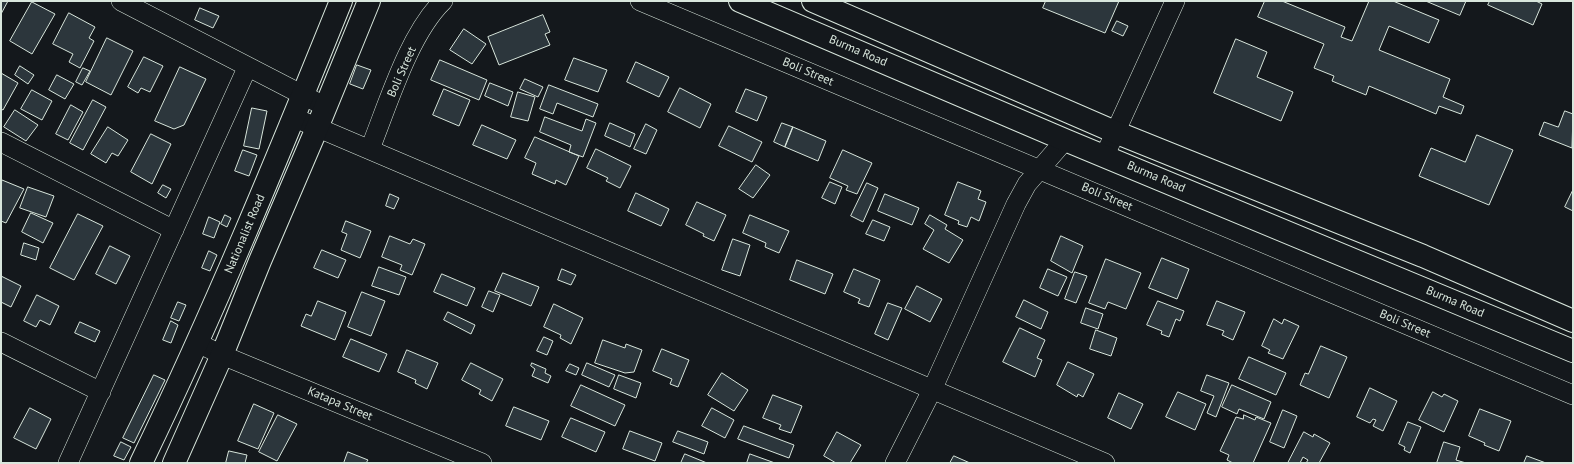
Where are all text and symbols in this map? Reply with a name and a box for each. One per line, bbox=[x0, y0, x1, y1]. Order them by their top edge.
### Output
street label: Burma Road bbox=[827, 32, 889, 70]
street label: Boli Street bbox=[384, 44, 420, 100]
street label: Boli Street bbox=[780, 55, 836, 89]
street label: Burma Road bbox=[1125, 158, 1187, 196]
street label: Boli Street bbox=[1079, 180, 1135, 214]
street label: Nationalist Road bbox=[222, 192, 268, 276]
street label: Burma Road bbox=[1424, 283, 1486, 321]
street label: Boli Street bbox=[1377, 307, 1433, 341]
street label: Katapa Street bbox=[305, 384, 375, 424]

